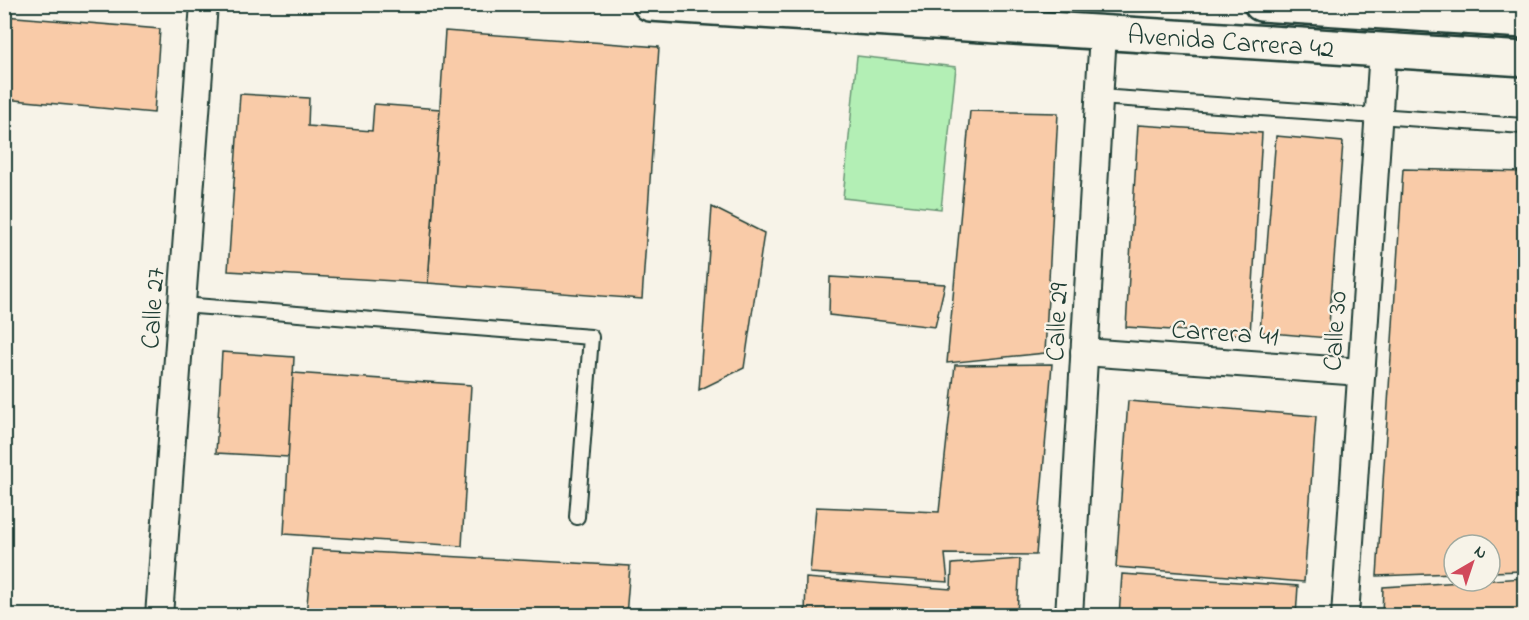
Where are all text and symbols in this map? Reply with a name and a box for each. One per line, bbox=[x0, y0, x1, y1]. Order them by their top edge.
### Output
street label: Avenida Carrera 42 bbox=[1126, 17, 1335, 70]
street label: Calle 27 bbox=[132, 266, 177, 350]
street label: Calle 29 bbox=[1037, 282, 1080, 363]
street label: Calle 30 bbox=[1314, 290, 1359, 373]
street label: Carrera 41 bbox=[1170, 311, 1280, 358]
north arrow bbox=[1442, 533, 1502, 593]
text: N bbox=[1468, 540, 1492, 566]

